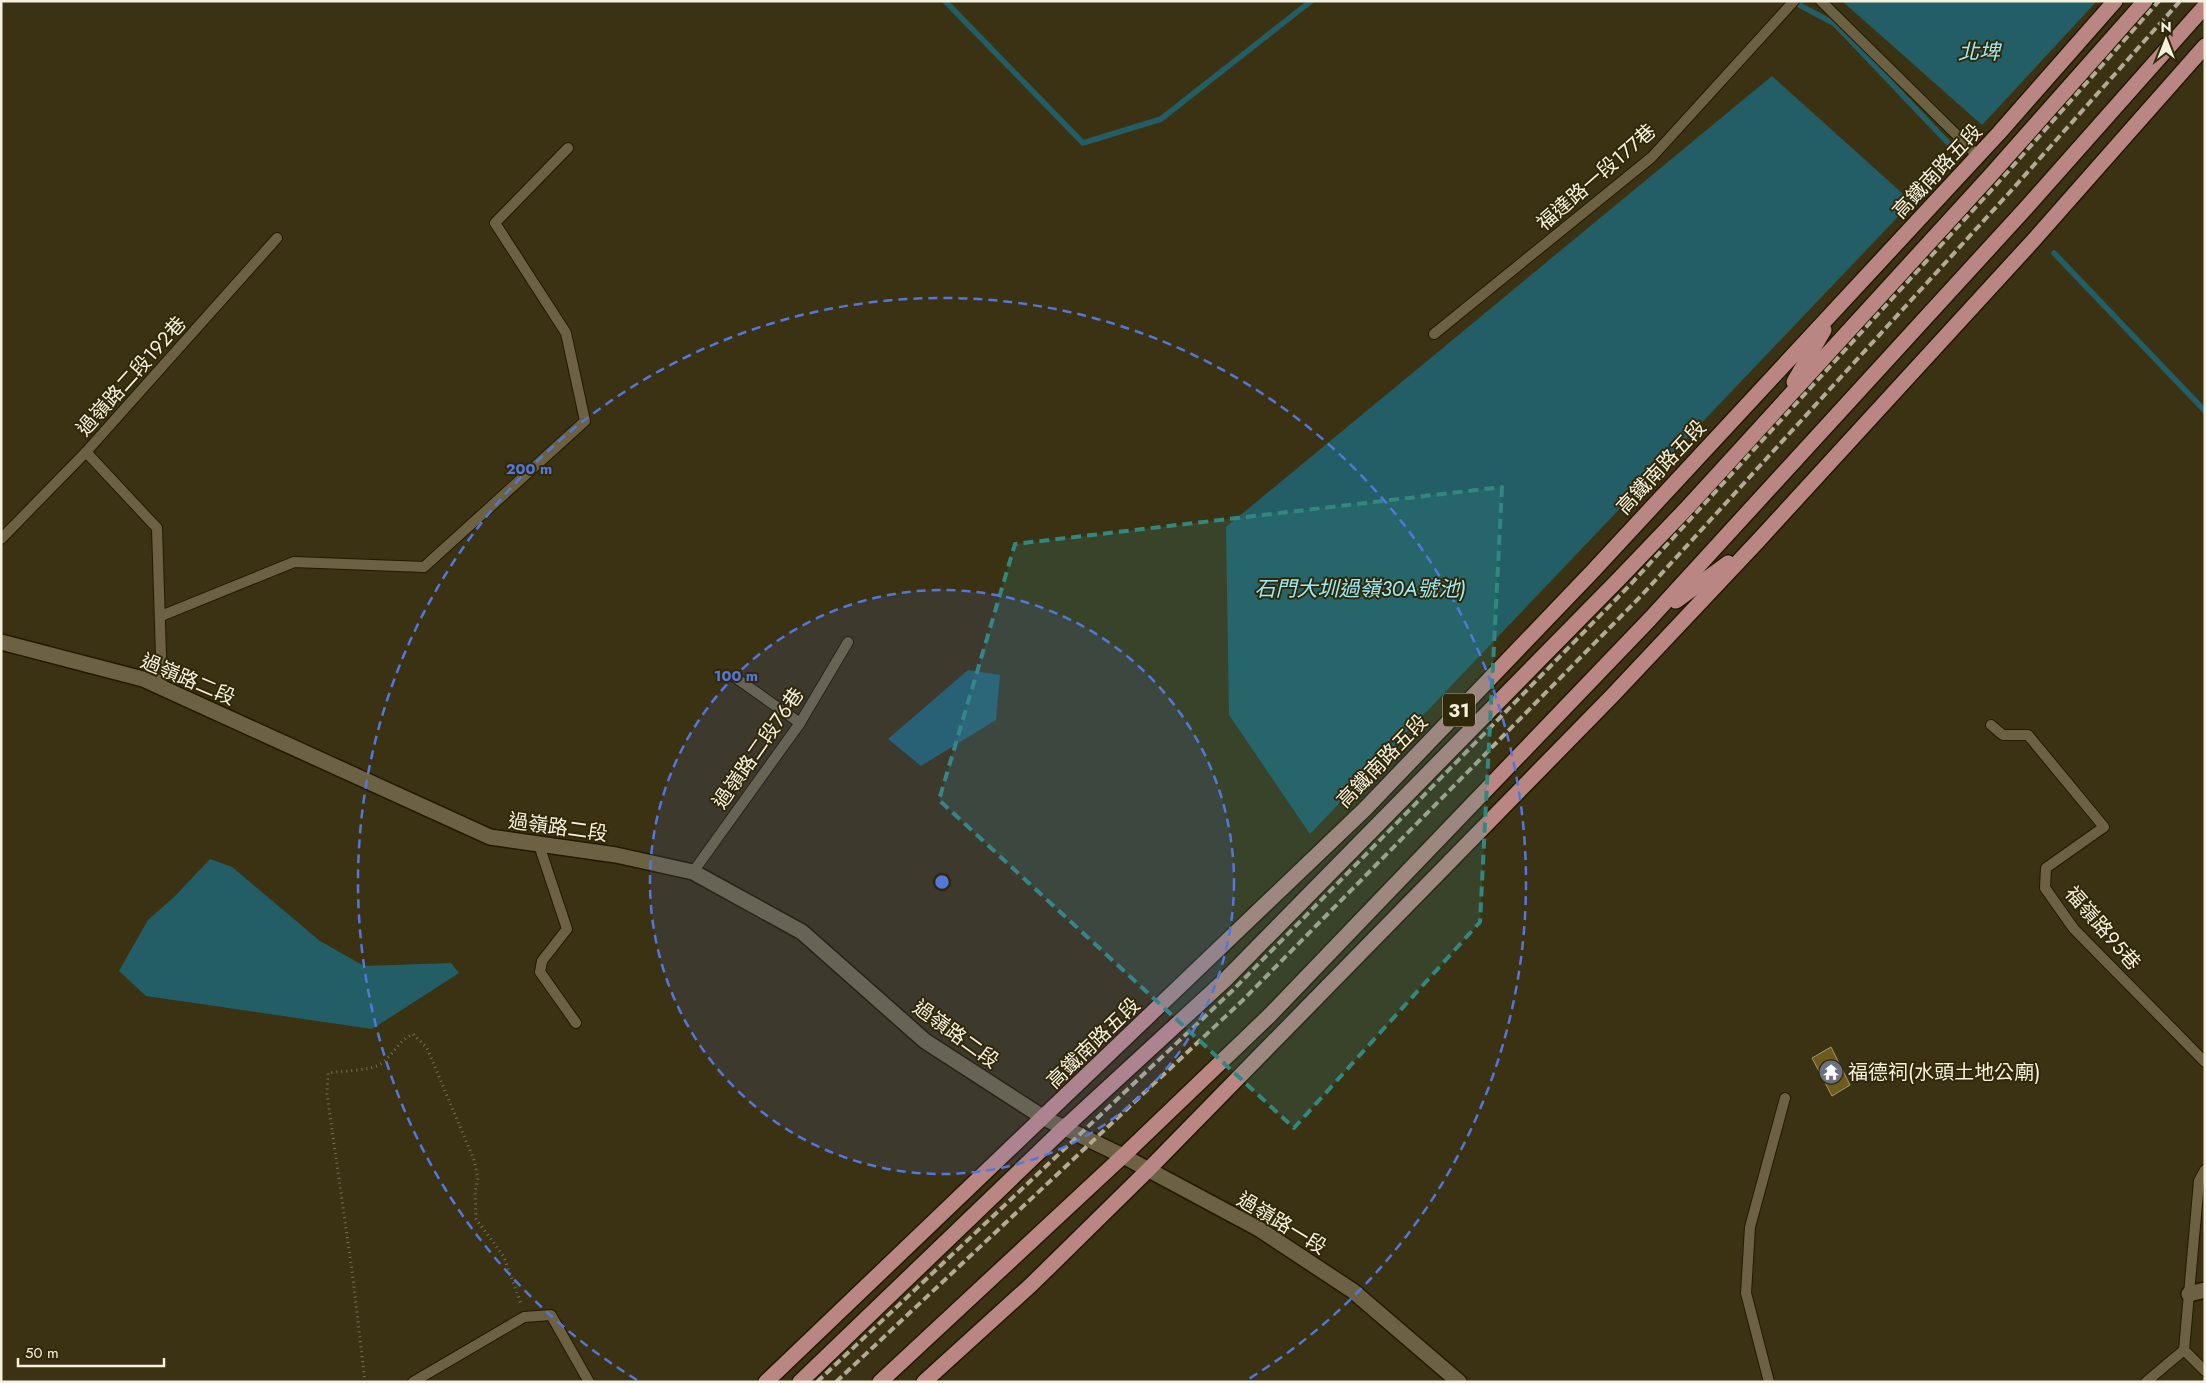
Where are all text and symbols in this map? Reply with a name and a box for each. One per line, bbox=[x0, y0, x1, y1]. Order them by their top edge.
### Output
north arrow bbox=[2141, 15, 2191, 65]
text: N bbox=[2160, 17, 2172, 37]
water label: 北埤 bbox=[1958, 37, 2003, 67]
street label: 福達路一段177巷 bbox=[1530, 117, 1662, 238]
street label: 高鐵南路五段 bbox=[1886, 118, 1989, 225]
street label: 過嶺路二段192巷 bbox=[70, 310, 193, 442]
street label: 高鐵南路五段 bbox=[1610, 414, 1713, 521]
text: 200 m bbox=[506, 458, 552, 480]
water label: 石門大圳過嶺30A號池) bbox=[1254, 574, 1466, 604]
street label: 過嶺路二段 bbox=[136, 647, 239, 712]
text: 100 m bbox=[714, 665, 758, 687]
street label: 過嶺路二段76巷 bbox=[706, 682, 811, 815]
road number: 31 bbox=[1443, 694, 1475, 726]
street label: 高鐵南路五段 bbox=[1330, 708, 1434, 815]
street label: 過嶺路二段 bbox=[506, 806, 609, 849]
centre of rings bbox=[933, 873, 951, 891]
street label: 福嶺路95巷 bbox=[2058, 880, 2147, 977]
street label: 高鐵南路五段 bbox=[1040, 991, 1147, 1095]
street label: 過嶺路二段 bbox=[907, 993, 1005, 1076]
place label: 福德祠(水頭土地公廟) bbox=[1848, 1058, 2040, 1087]
temple icon: 福德祠(水頭土地公廟) bbox=[1818, 1059, 1844, 1085]
street label: 過嶺路一段 bbox=[1231, 1185, 1332, 1262]
scale bar bbox=[18, 1336, 164, 1368]
text: 50 m bbox=[25, 1342, 59, 1364]

